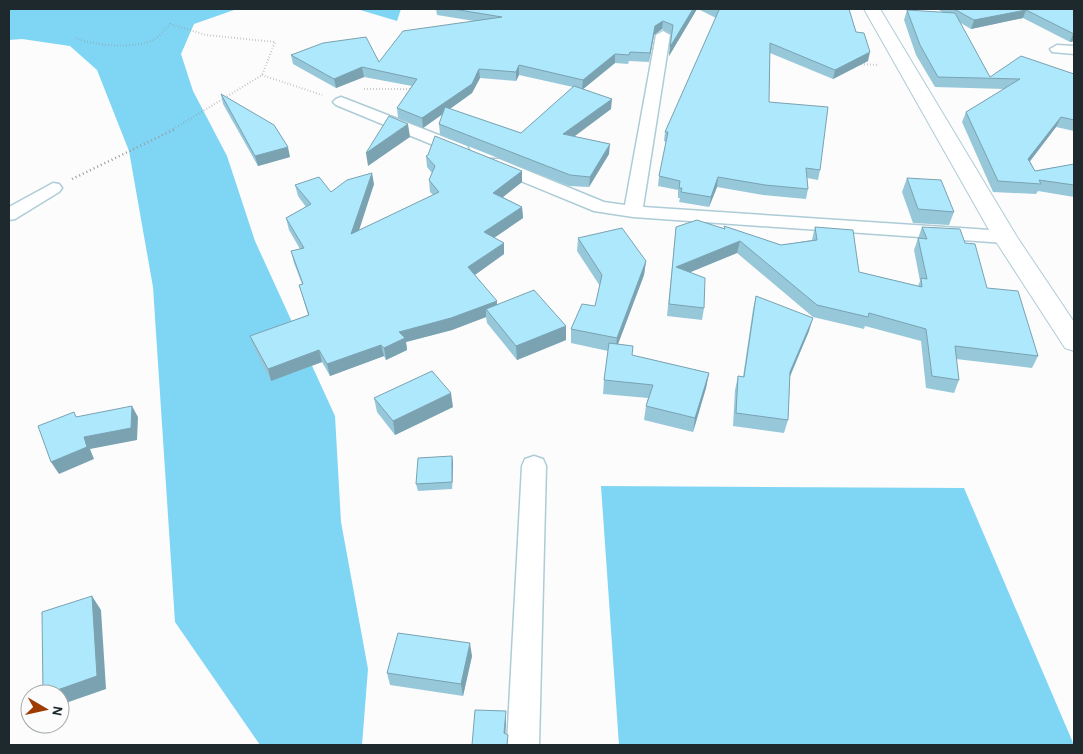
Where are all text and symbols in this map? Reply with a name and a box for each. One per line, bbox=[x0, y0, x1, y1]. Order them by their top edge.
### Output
north arrow bbox=[20, 684, 70, 734]
text: N bbox=[49, 705, 65, 717]

